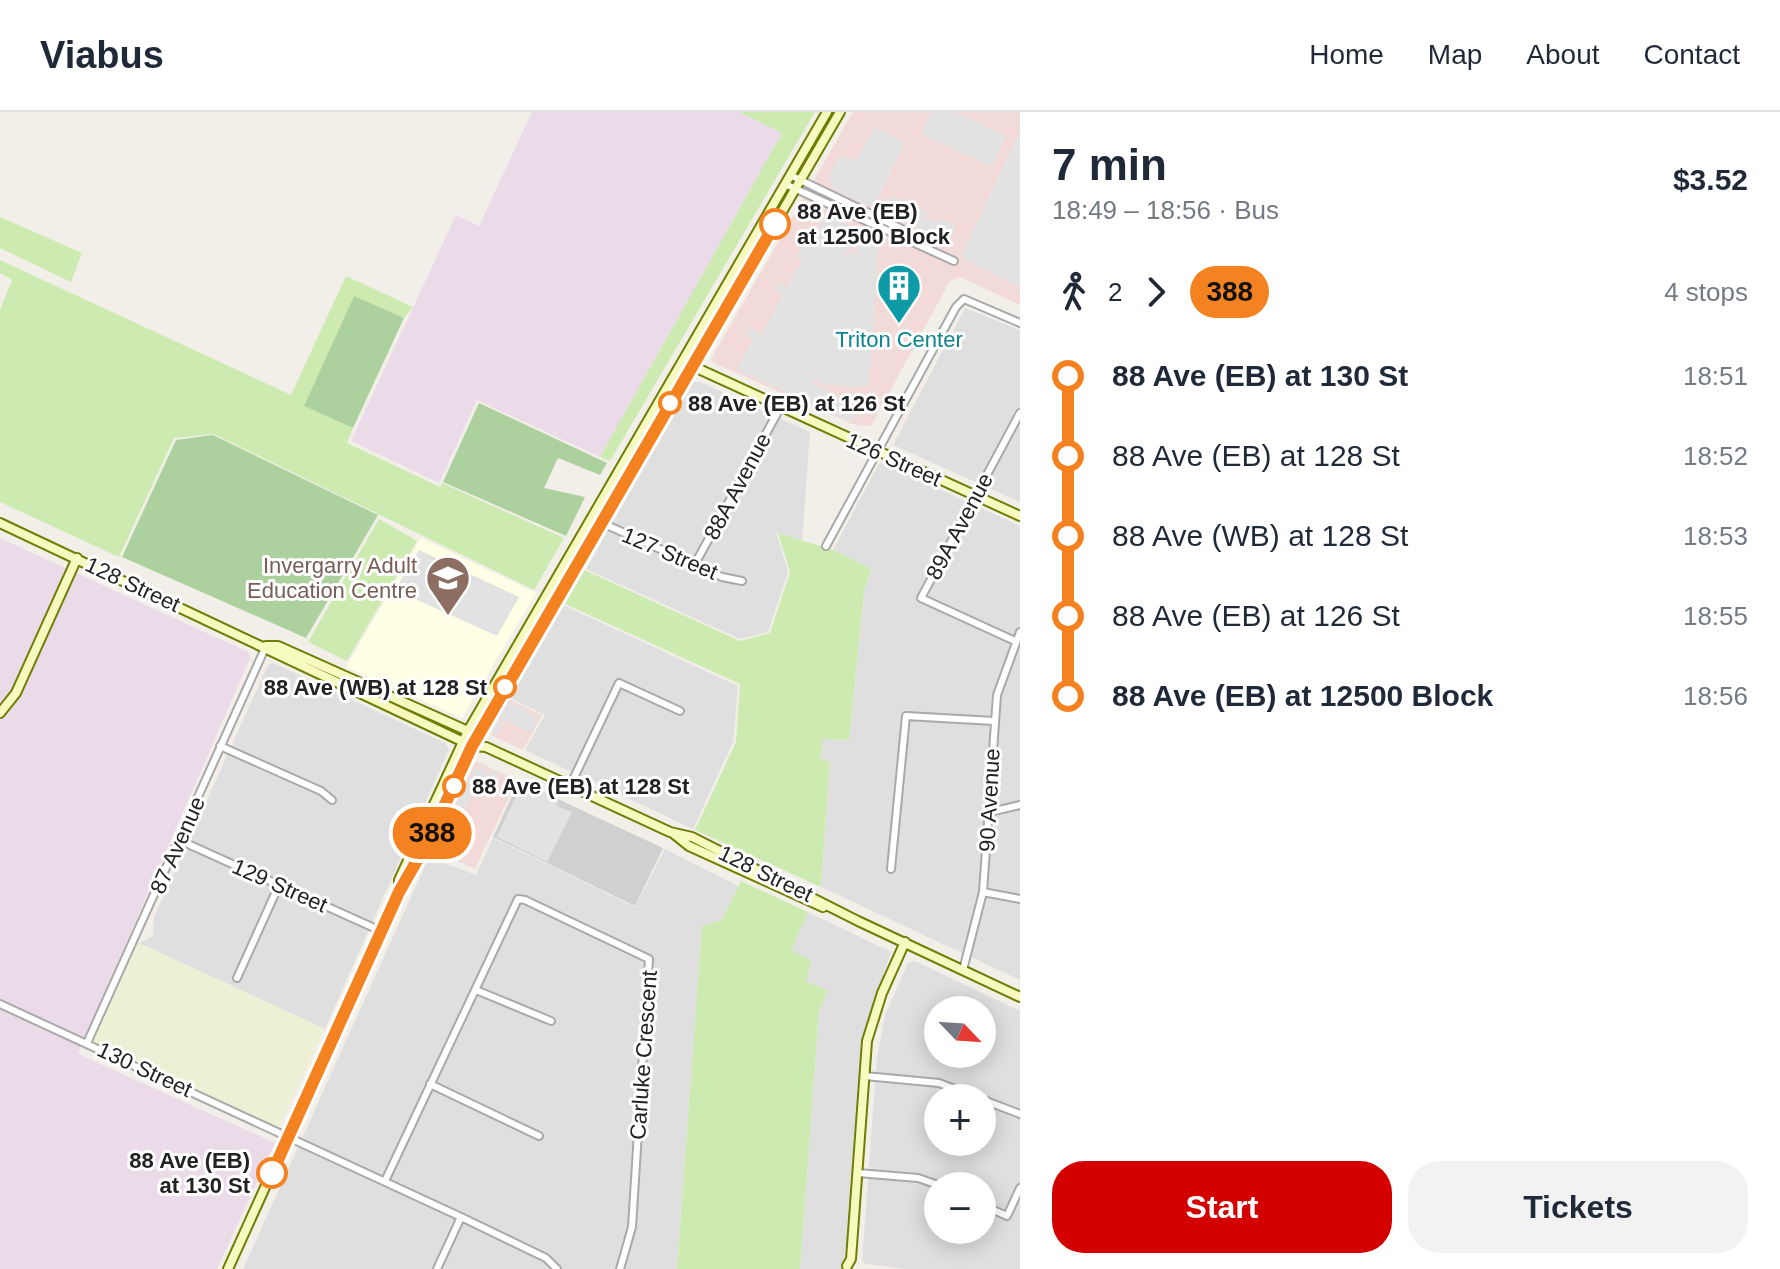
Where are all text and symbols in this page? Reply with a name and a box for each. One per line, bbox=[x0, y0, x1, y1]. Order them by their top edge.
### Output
text: Viabus bbox=[40, 34, 164, 76]
text: Home bbox=[1309, 39, 1384, 70]
text: Map bbox=[1428, 39, 1482, 70]
text: About bbox=[1526, 39, 1600, 70]
text: Contact bbox=[1644, 39, 1740, 70]
text: 7 min bbox=[1052, 140, 1167, 189]
text: $3.52 bbox=[1673, 163, 1748, 196]
text: 18:49 – 18:56 · Bus bbox=[1052, 195, 1279, 225]
place label: 88 Ave (EB) at 12500 Block bbox=[797, 199, 951, 249]
marker: 88 Ave (EB) at 12500 Block bbox=[760, 209, 790, 239]
building icon: Triton Center bbox=[875, 262, 923, 325]
icon: walk bbox=[1052, 270, 1096, 314]
icon: forward bbox=[1134, 270, 1178, 314]
text: 388 bbox=[1206, 276, 1253, 307]
text: 2 bbox=[1108, 277, 1122, 307]
text: 4 stops bbox=[1664, 277, 1748, 307]
place label: Triton Center bbox=[835, 327, 963, 352]
text: 88 Ave (EB) at 130 St bbox=[1112, 359, 1408, 392]
text: 18:51 bbox=[1683, 361, 1748, 391]
place label: 88 Ave (EB) at 126 St bbox=[688, 391, 906, 416]
marker: 88 Ave (EB) at 126 St bbox=[659, 392, 681, 414]
street label: 126 Street bbox=[842, 427, 945, 492]
street label: 88A Avenue bbox=[699, 429, 776, 544]
text: 88 Ave (EB) at 128 St bbox=[1112, 439, 1400, 472]
text: 18:52 bbox=[1683, 441, 1748, 471]
street label: 89A Avenue bbox=[921, 469, 998, 584]
text: 88 Ave (WB) at 128 St bbox=[1112, 519, 1408, 552]
text: 18:53 bbox=[1683, 521, 1748, 551]
street label: 127 Street bbox=[618, 522, 721, 585]
street label: 128 Street bbox=[82, 552, 184, 617]
place label: Invergarry Adult Education Centre bbox=[247, 553, 417, 603]
school or university icon: Invergarry Adult Education Centre bbox=[424, 554, 472, 617]
text: 88 Ave (EB) at 126 St bbox=[1112, 599, 1400, 632]
text: 18:55 bbox=[1683, 601, 1748, 631]
place label: 88 Ave (WB) at 128 St bbox=[264, 675, 488, 700]
marker: 88 Ave (WB) at 128 St bbox=[494, 676, 516, 698]
text: 88 Ave (EB) at 12500 Block bbox=[1112, 679, 1493, 712]
text: 18:56 bbox=[1683, 681, 1748, 711]
street label: 90 Avenue bbox=[974, 748, 1005, 852]
place label: 88 Ave (EB) at 128 St bbox=[472, 774, 690, 799]
marker: 88 Ave (EB) at 128 St bbox=[443, 775, 465, 797]
street label: 87 Avenue bbox=[145, 793, 210, 898]
line badge: 388 bbox=[386, 807, 478, 859]
text: 388 bbox=[409, 817, 455, 848]
street label: 128 Street bbox=[715, 840, 817, 907]
street label: 129 Street bbox=[228, 853, 331, 918]
street label: Carluke Crescent bbox=[625, 969, 662, 1141]
north arrow bbox=[924, 996, 996, 1068]
map controls bbox=[924, 996, 996, 1244]
street label: 130 Street bbox=[94, 1037, 196, 1102]
button: + bbox=[924, 1084, 996, 1156]
place label: 88 Ave (EB) at 130 St bbox=[129, 1148, 251, 1198]
marker: 88 Ave (EB) at 130 St bbox=[257, 1158, 287, 1188]
button: Start bbox=[1052, 1161, 1392, 1253]
button: Tickets bbox=[1408, 1161, 1748, 1253]
button: − bbox=[924, 1172, 996, 1244]

